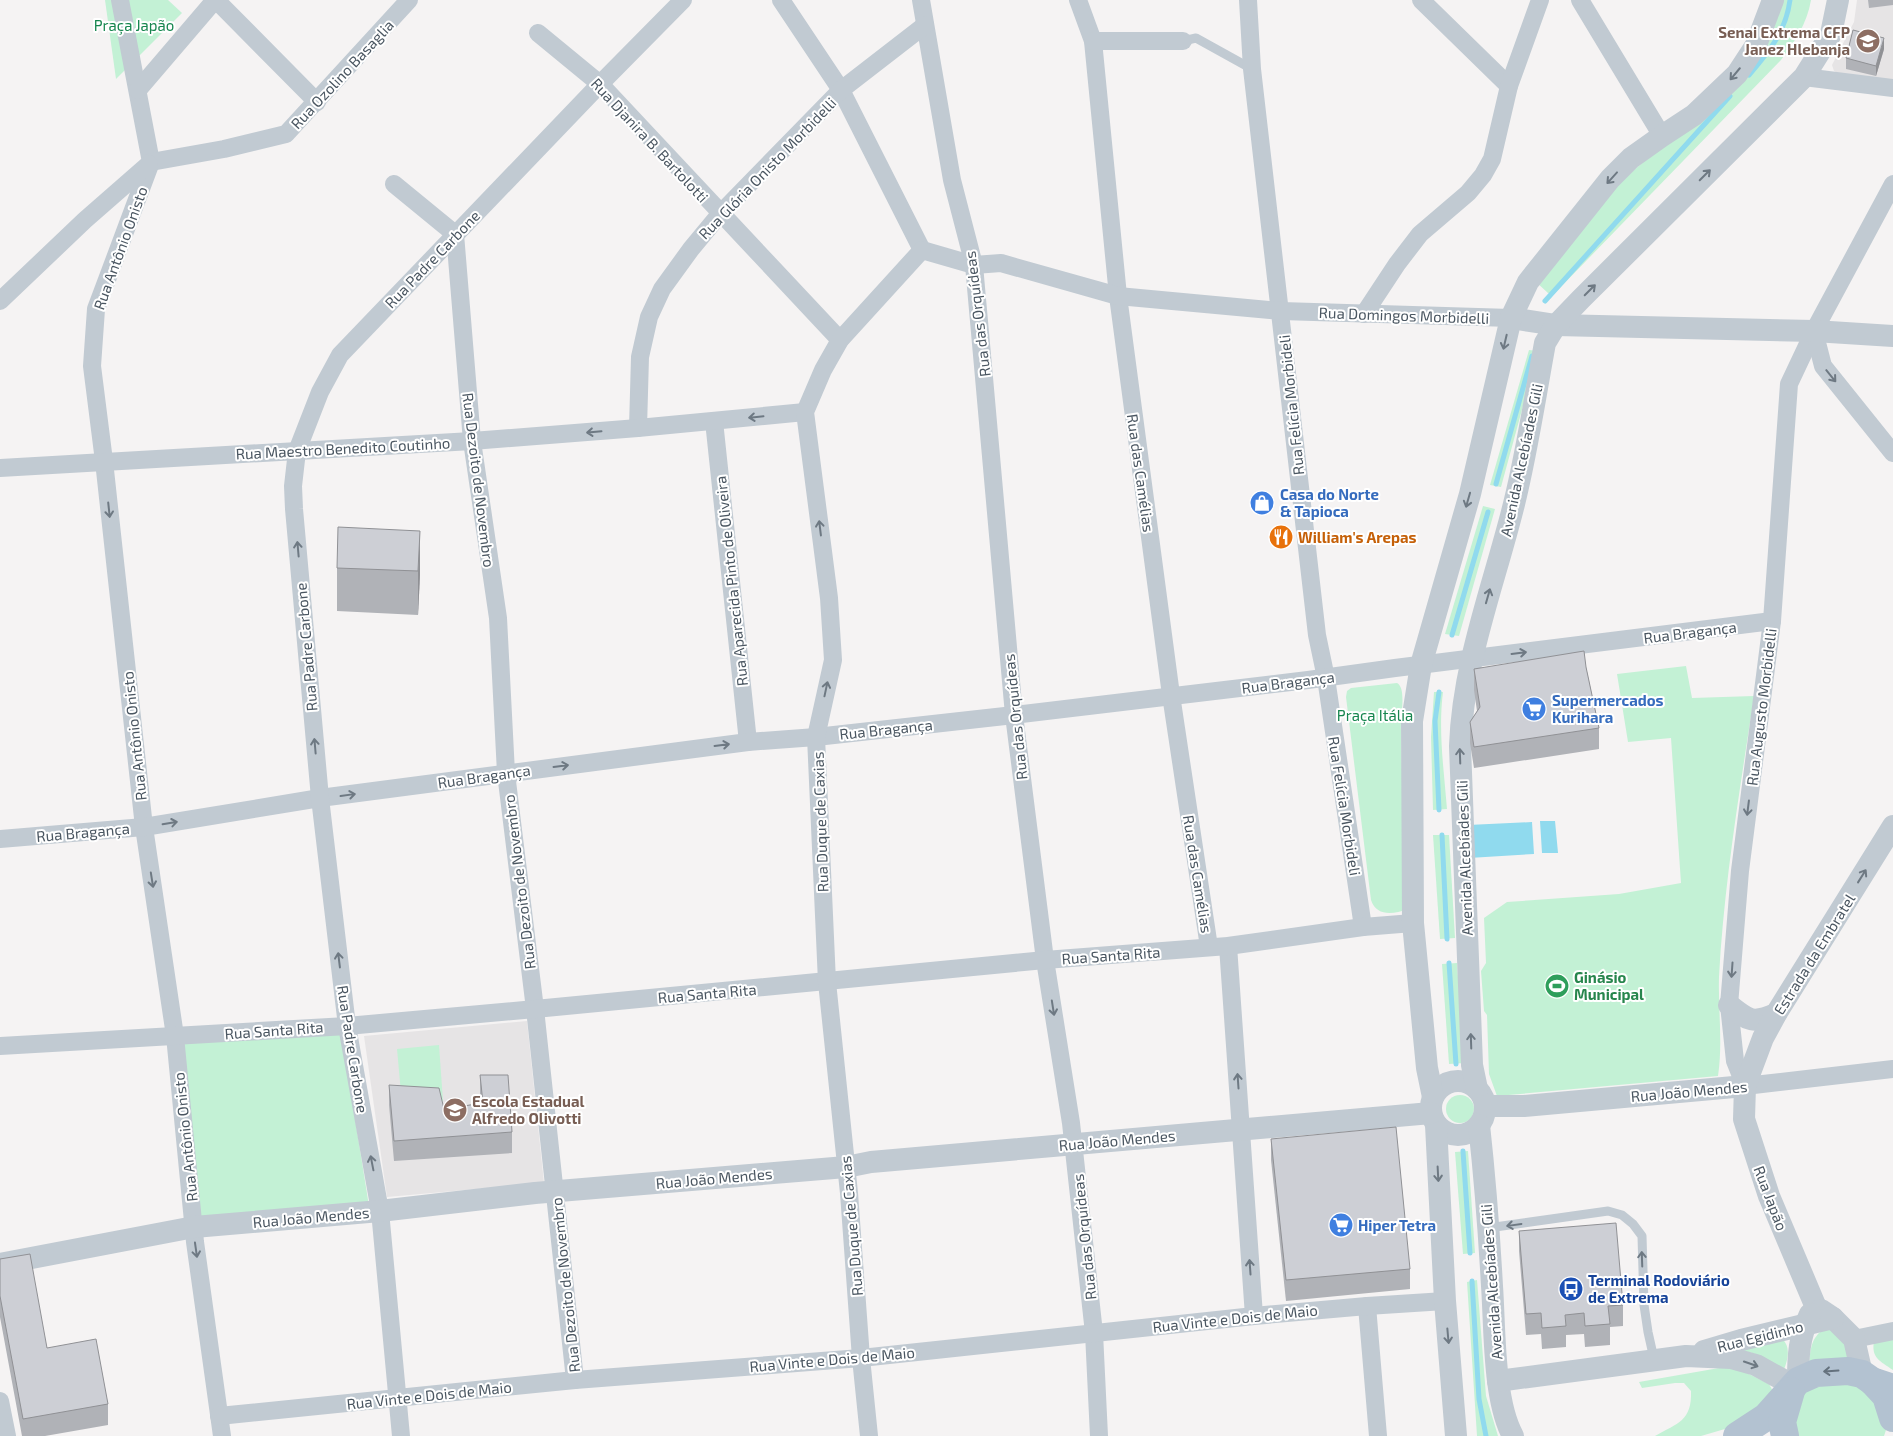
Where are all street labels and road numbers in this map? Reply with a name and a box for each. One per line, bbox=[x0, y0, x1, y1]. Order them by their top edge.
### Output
street label: Rua Ozolino Basaglia bbox=[287, 16, 397, 132]
street label: Rua Djanira B. Bartolotti bbox=[587, 74, 712, 207]
street label: Rua Glória Onisto Morbidelli bbox=[695, 93, 839, 243]
street label: Rua Antônio Onisto bbox=[89, 184, 151, 312]
street label: Rua Padre Carbone bbox=[381, 206, 483, 312]
street label: Rua das Orquídeas bbox=[960, 250, 994, 378]
street label: Rua Domingos Morbidelli bbox=[1318, 303, 1490, 327]
street label: Rua Felícia Morbideli bbox=[1275, 334, 1307, 476]
street label: Avenida Alcebíades Gili bbox=[1496, 382, 1546, 538]
street label: Rua Dezoito de Novembro bbox=[459, 392, 499, 568]
street label: Rua das Camélias bbox=[1124, 413, 1158, 533]
street label: Rua Maestro Benedito Coutinho bbox=[235, 433, 451, 463]
street label: Rua Aparecida Pinto de Oliveira bbox=[711, 475, 751, 687]
street label: Rua Padre Carbone bbox=[291, 582, 321, 712]
street label: Rua Bragança bbox=[1642, 617, 1738, 648]
street label: Rua Augusto Morbidelli bbox=[1742, 627, 1780, 787]
street label: Rua das Orquídeas bbox=[999, 653, 1031, 781]
street label: Rua Bragança bbox=[1240, 667, 1336, 698]
street label: Rua Antônio Onisto bbox=[118, 670, 150, 802]
street label: Rua Bragança bbox=[838, 715, 934, 744]
street label: Rua Felícia Morbideli bbox=[1325, 735, 1365, 877]
street label: Rua Duque de Caxias bbox=[809, 751, 831, 893]
street label: Rua Bragança bbox=[436, 761, 532, 792]
street label: Avenida Alcebíades Gili bbox=[1452, 780, 1476, 936]
street label: Rua Dezoito de Novembro bbox=[499, 794, 539, 970]
street label: Rua das Camélias bbox=[1180, 814, 1216, 934]
street label: Rua Bragança bbox=[36, 819, 131, 846]
street label: Estrada da Embratel bbox=[1770, 890, 1859, 1018]
street label: Rua Santa Rita bbox=[1061, 943, 1161, 967]
street label: Rua Santa Rita bbox=[657, 980, 757, 1006]
street label: Rua Padre Carbone bbox=[334, 984, 372, 1114]
street label: Rua Santa Rita bbox=[224, 1018, 324, 1042]
street label: Rua Antônio Onisto bbox=[169, 1071, 201, 1203]
street label: Rua João Mendes bbox=[1630, 1077, 1748, 1105]
street label: Rua João Mendes bbox=[1058, 1126, 1176, 1154]
street label: Rua Duque de Caxias bbox=[836, 1155, 866, 1297]
street label: Rua Japão bbox=[1750, 1163, 1792, 1233]
street label: Rua João Mendes bbox=[655, 1164, 773, 1192]
street label: Rua das Orquídeas bbox=[1068, 1173, 1100, 1301]
street label: Rua Dezoito de Novembro bbox=[547, 1197, 583, 1373]
street label: Rua João Mendes bbox=[252, 1203, 370, 1231]
street label: Avenida Alcebíades Gili bbox=[1477, 1204, 1505, 1360]
street label: Rua Vinte e Dois de Maio bbox=[1152, 1300, 1318, 1336]
street label: Rua Egidinho bbox=[1715, 1317, 1805, 1355]
street label: Rua Vinte e Dois de Maio bbox=[749, 1343, 915, 1375]
street label: Rua Vinte e Dois de Maio bbox=[346, 1377, 512, 1413]

